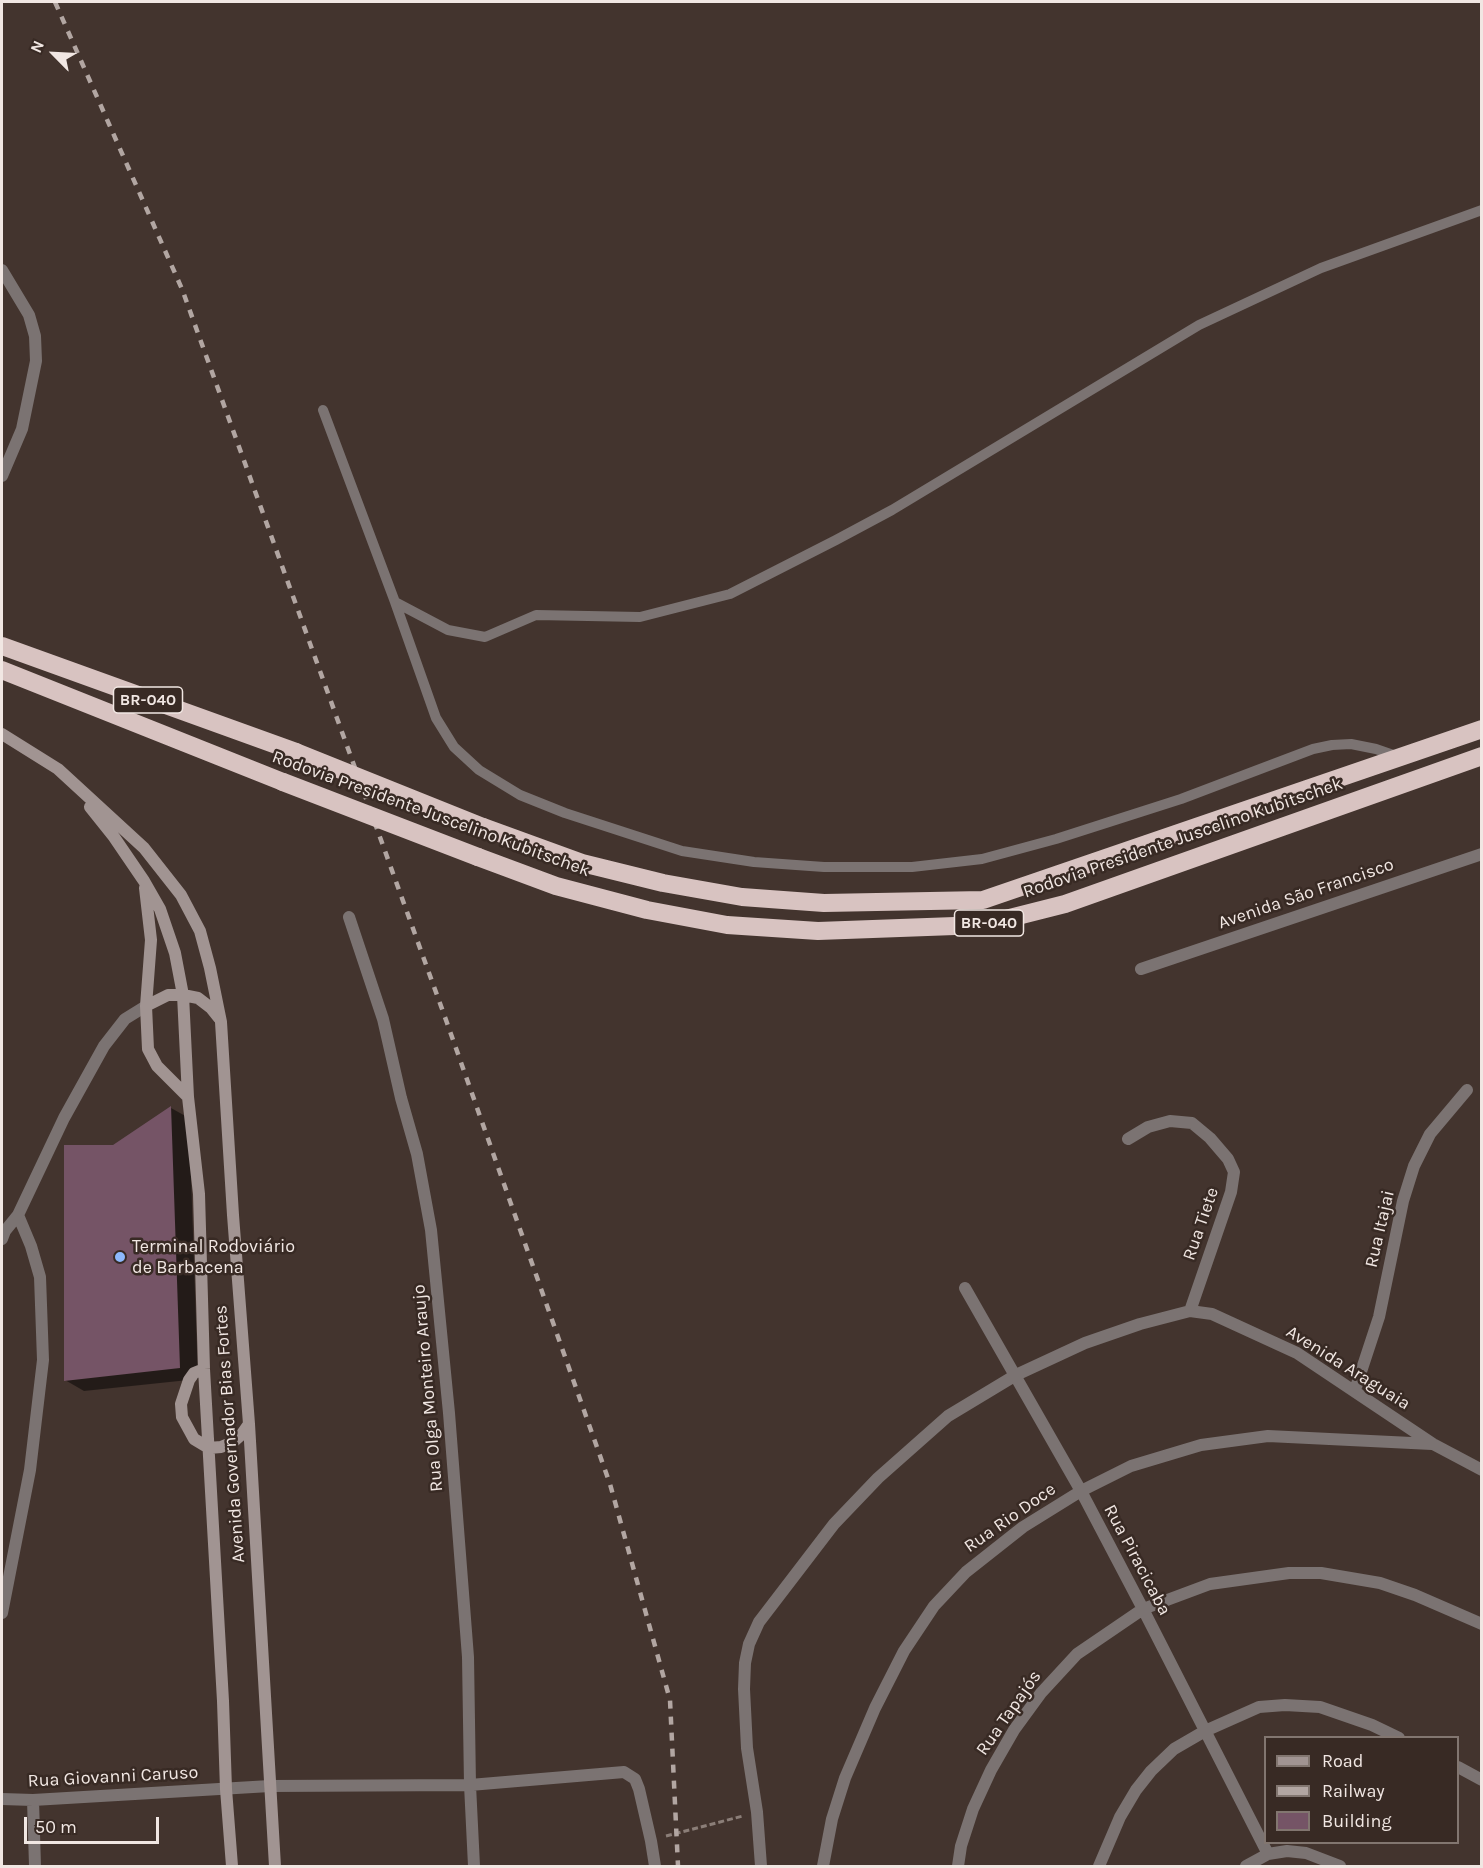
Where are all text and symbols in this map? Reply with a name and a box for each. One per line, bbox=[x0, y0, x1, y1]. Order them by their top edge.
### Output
north arrow bbox=[24, 24, 84, 84]
text: N bbox=[26, 37, 48, 56]
road number: BR-040 bbox=[114, 687, 182, 713]
street label: Rodovia Presidente Juscelino Kubitschek bbox=[269, 746, 593, 882]
street label: Rodovia Presidente Juscelino Kubitschek bbox=[1020, 773, 1346, 903]
street label: Avenida São Francisco bbox=[1215, 854, 1397, 934]
road number: BR-040 bbox=[954, 910, 1024, 936]
street label: Rua Tiete bbox=[1178, 1185, 1224, 1263]
street label: Rua Itajai bbox=[1361, 1188, 1399, 1270]
place label: Terminal Rodoviário de Barbacena bbox=[132, 1236, 295, 1278]
marker: Terminal Rodoviário de Barbacena bbox=[113, 1250, 127, 1264]
street label: Rua Olga Monteiro Araujo bbox=[408, 1283, 448, 1493]
street label: Avenida Governador Bias Fortes bbox=[210, 1304, 250, 1564]
street label: Avenida Araguaia bbox=[1282, 1321, 1414, 1415]
street label: Rua Rio Doce bbox=[960, 1479, 1060, 1557]
street label: Rua Piracicaba bbox=[1099, 1501, 1175, 1619]
street label: Rua Tapajós bbox=[972, 1666, 1046, 1760]
legend bbox=[1264, 1736, 1459, 1844]
text: Road bbox=[1322, 1750, 1363, 1772]
street label: Rua Giovanni Caruso bbox=[27, 1762, 199, 1792]
text: Railway bbox=[1322, 1780, 1385, 1802]
scale bar bbox=[27, 1805, 162, 1843]
text: Building bbox=[1322, 1810, 1392, 1832]
text: 50 m bbox=[35, 1816, 77, 1838]

